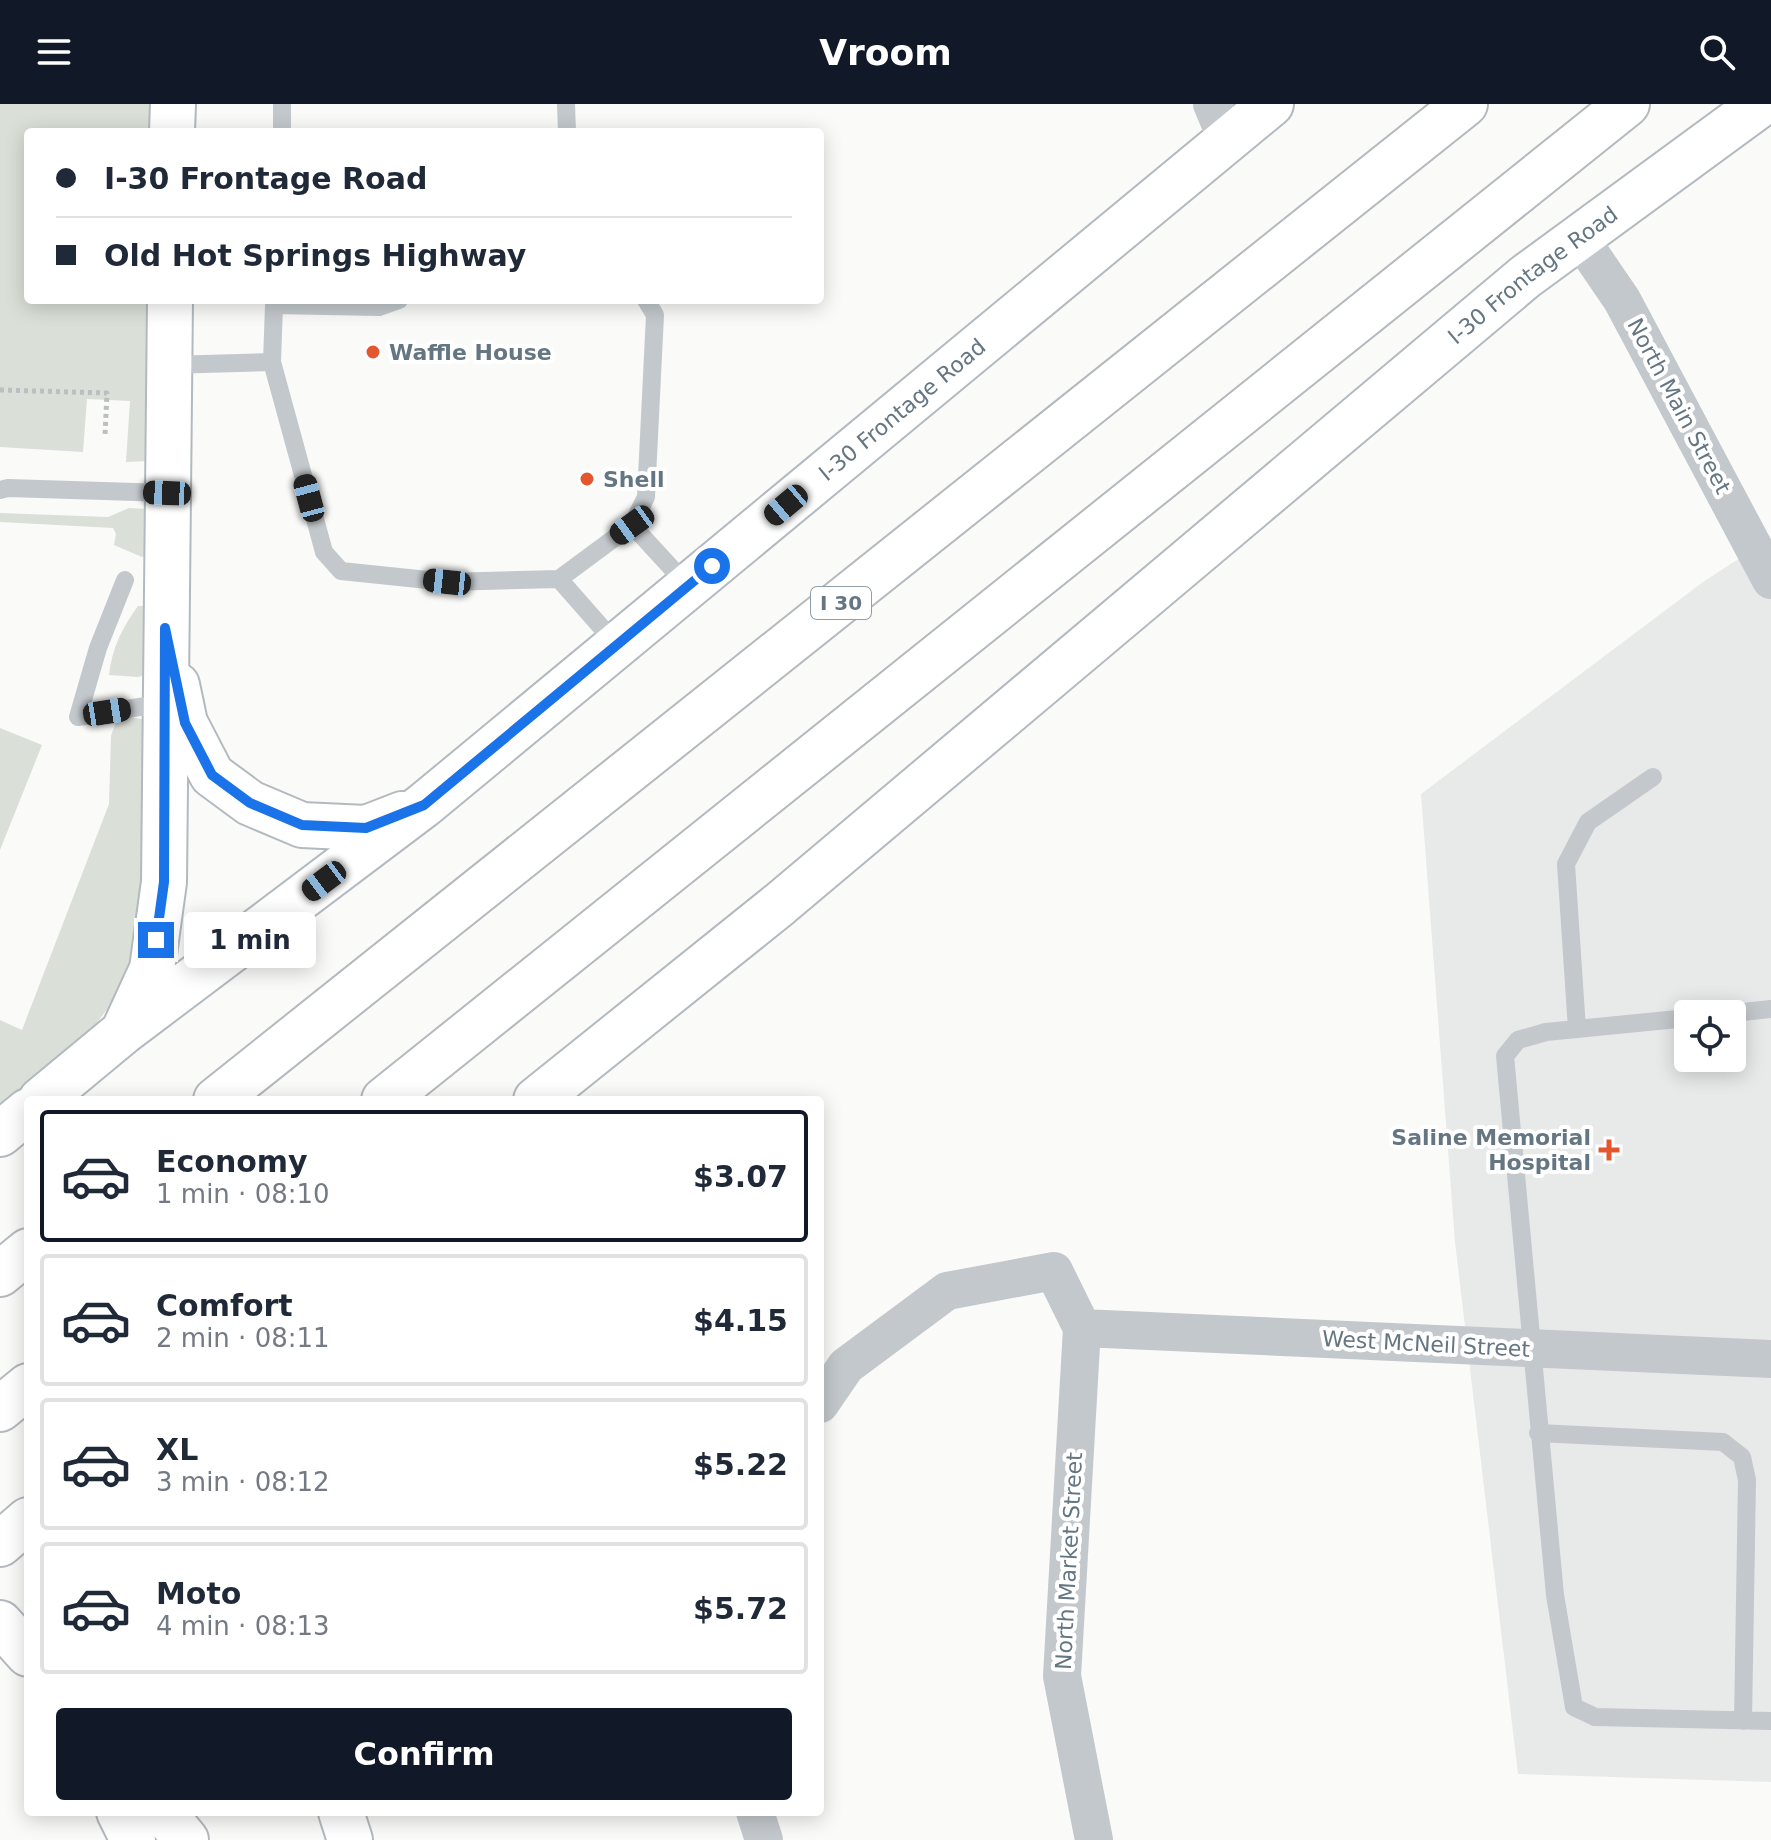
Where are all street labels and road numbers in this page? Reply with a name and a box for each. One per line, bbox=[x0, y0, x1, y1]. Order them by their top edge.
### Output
street label: I-30 Frontage Road bbox=[1443, 201, 1622, 349]
street label: North Main Street bbox=[1622, 314, 1736, 498]
street label: I-30 Frontage Road bbox=[814, 333, 990, 485]
road number: I 30 bbox=[811, 587, 871, 619]
street label: West McNeil Street bbox=[1321, 1326, 1531, 1362]
street label: North Market Street bbox=[1051, 1451, 1087, 1671]

